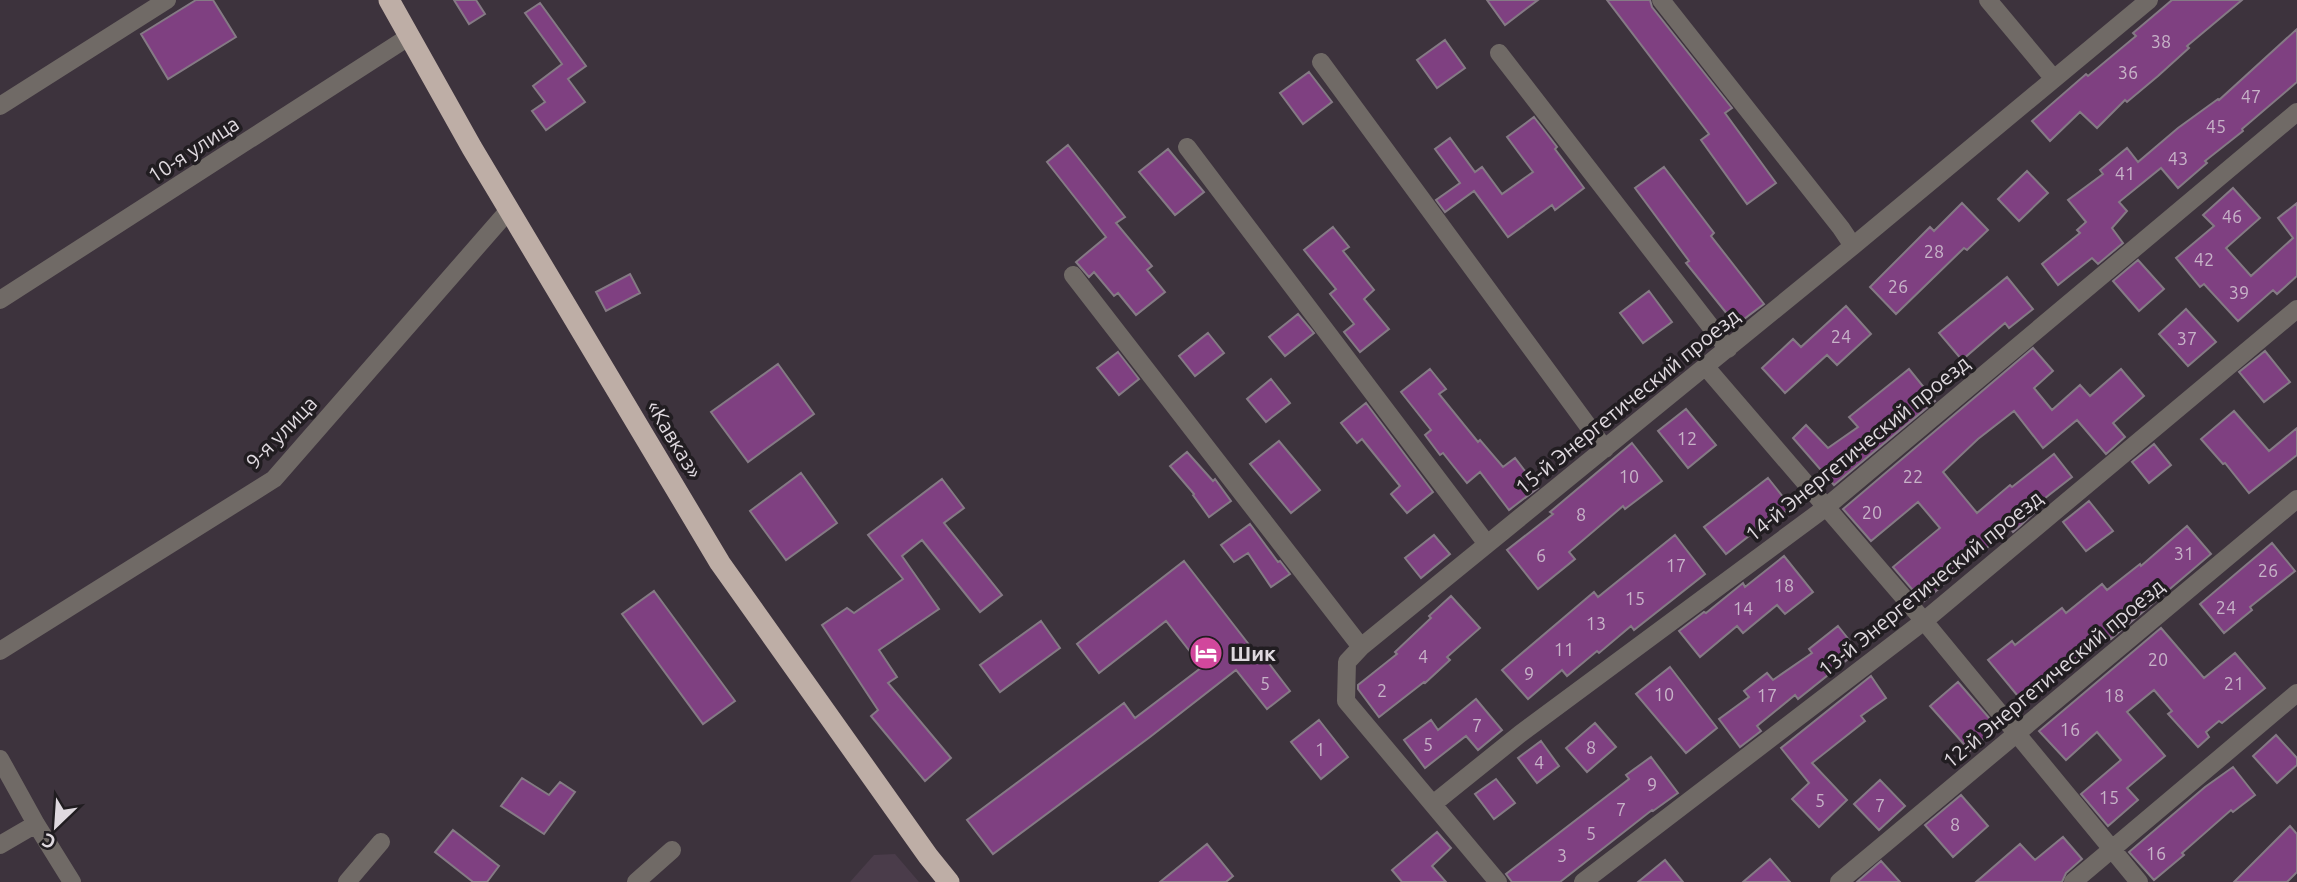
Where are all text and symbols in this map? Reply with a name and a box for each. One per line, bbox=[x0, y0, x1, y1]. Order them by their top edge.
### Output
house number: 38 bbox=[2151, 31, 2171, 51]
house number: 36 bbox=[2118, 62, 2138, 82]
house number: 47 bbox=[2241, 86, 2261, 106]
street label: 10-я улица bbox=[143, 111, 243, 187]
house number: 45 bbox=[2206, 116, 2226, 136]
house number: 43 bbox=[2168, 148, 2188, 168]
house number: 41 bbox=[2115, 163, 2135, 183]
house number: 46 bbox=[2222, 206, 2242, 226]
house number: 28 bbox=[1924, 241, 1944, 261]
house number: 42 bbox=[2194, 249, 2214, 269]
house number: 26 bbox=[1888, 276, 1908, 296]
house number: 39 bbox=[2229, 282, 2249, 302]
street label: 15-й Энергетический проезд bbox=[1510, 303, 1744, 499]
house number: 24 bbox=[1831, 326, 1851, 346]
house number: 37 bbox=[2177, 328, 2197, 348]
street label: 14-й Энергетический проезд bbox=[1740, 350, 1974, 546]
street label: 9-я улица bbox=[241, 391, 321, 473]
street label: «Кавказ» bbox=[642, 396, 708, 482]
house number: 12 bbox=[1677, 428, 1697, 448]
house number: 10 bbox=[1619, 466, 1639, 486]
house number: 22 bbox=[1903, 466, 1923, 486]
street label: 13-й Энергетический проезд bbox=[1813, 485, 2047, 681]
house number: 20 bbox=[1862, 502, 1882, 522]
house number: 8 bbox=[1576, 504, 1586, 524]
house number: 31 bbox=[2174, 543, 2194, 563]
house number: 6 bbox=[1536, 545, 1546, 565]
house number: 17 bbox=[1666, 555, 1686, 575]
house number: 26 bbox=[2258, 560, 2278, 580]
street label: 12-й Энергетический проезд bbox=[1938, 573, 2168, 773]
house number: 18 bbox=[1774, 575, 1794, 595]
house number: 15 bbox=[1625, 588, 1645, 608]
house number: 24 bbox=[2216, 597, 2236, 617]
house number: 14 bbox=[1733, 598, 1753, 618]
house number: 13 bbox=[1586, 613, 1606, 633]
hotel icon: Шик bbox=[1187, 634, 1225, 672]
house number: 11 bbox=[1554, 639, 1574, 659]
place label: Шик bbox=[1230, 641, 1276, 665]
house number: 4 bbox=[1418, 646, 1428, 666]
house number: 20 bbox=[2148, 649, 2168, 669]
house number: 9 bbox=[1524, 663, 1534, 683]
house number: 5 bbox=[1260, 673, 1270, 693]
house number: 21 bbox=[2224, 673, 2244, 693]
house number: 2 bbox=[1377, 680, 1387, 700]
house number: 10 bbox=[1654, 684, 1674, 704]
house number: 17 bbox=[1757, 685, 1777, 705]
house number: 18 bbox=[2104, 685, 2124, 705]
house number: 7 bbox=[1472, 715, 1482, 735]
house number: 16 bbox=[2060, 719, 2080, 739]
house number: 5 bbox=[1423, 734, 1433, 754]
house number: 8 bbox=[1586, 737, 1596, 757]
house number: 1 bbox=[1315, 739, 1325, 759]
house number: 4 bbox=[1534, 752, 1544, 772]
house number: 9 bbox=[1647, 774, 1657, 794]
house number: 15 bbox=[2099, 787, 2119, 807]
house number: 5 bbox=[1815, 790, 1825, 810]
north arrow bbox=[21, 791, 91, 861]
house number: 7 bbox=[1875, 795, 1885, 815]
house number: 7 bbox=[1616, 799, 1626, 819]
house number: 8 bbox=[1950, 814, 1960, 834]
house number: 5 bbox=[1586, 823, 1596, 843]
text: С bbox=[39, 829, 59, 854]
house number: 16 bbox=[2146, 843, 2166, 863]
house number: 3 bbox=[1557, 845, 1567, 865]

